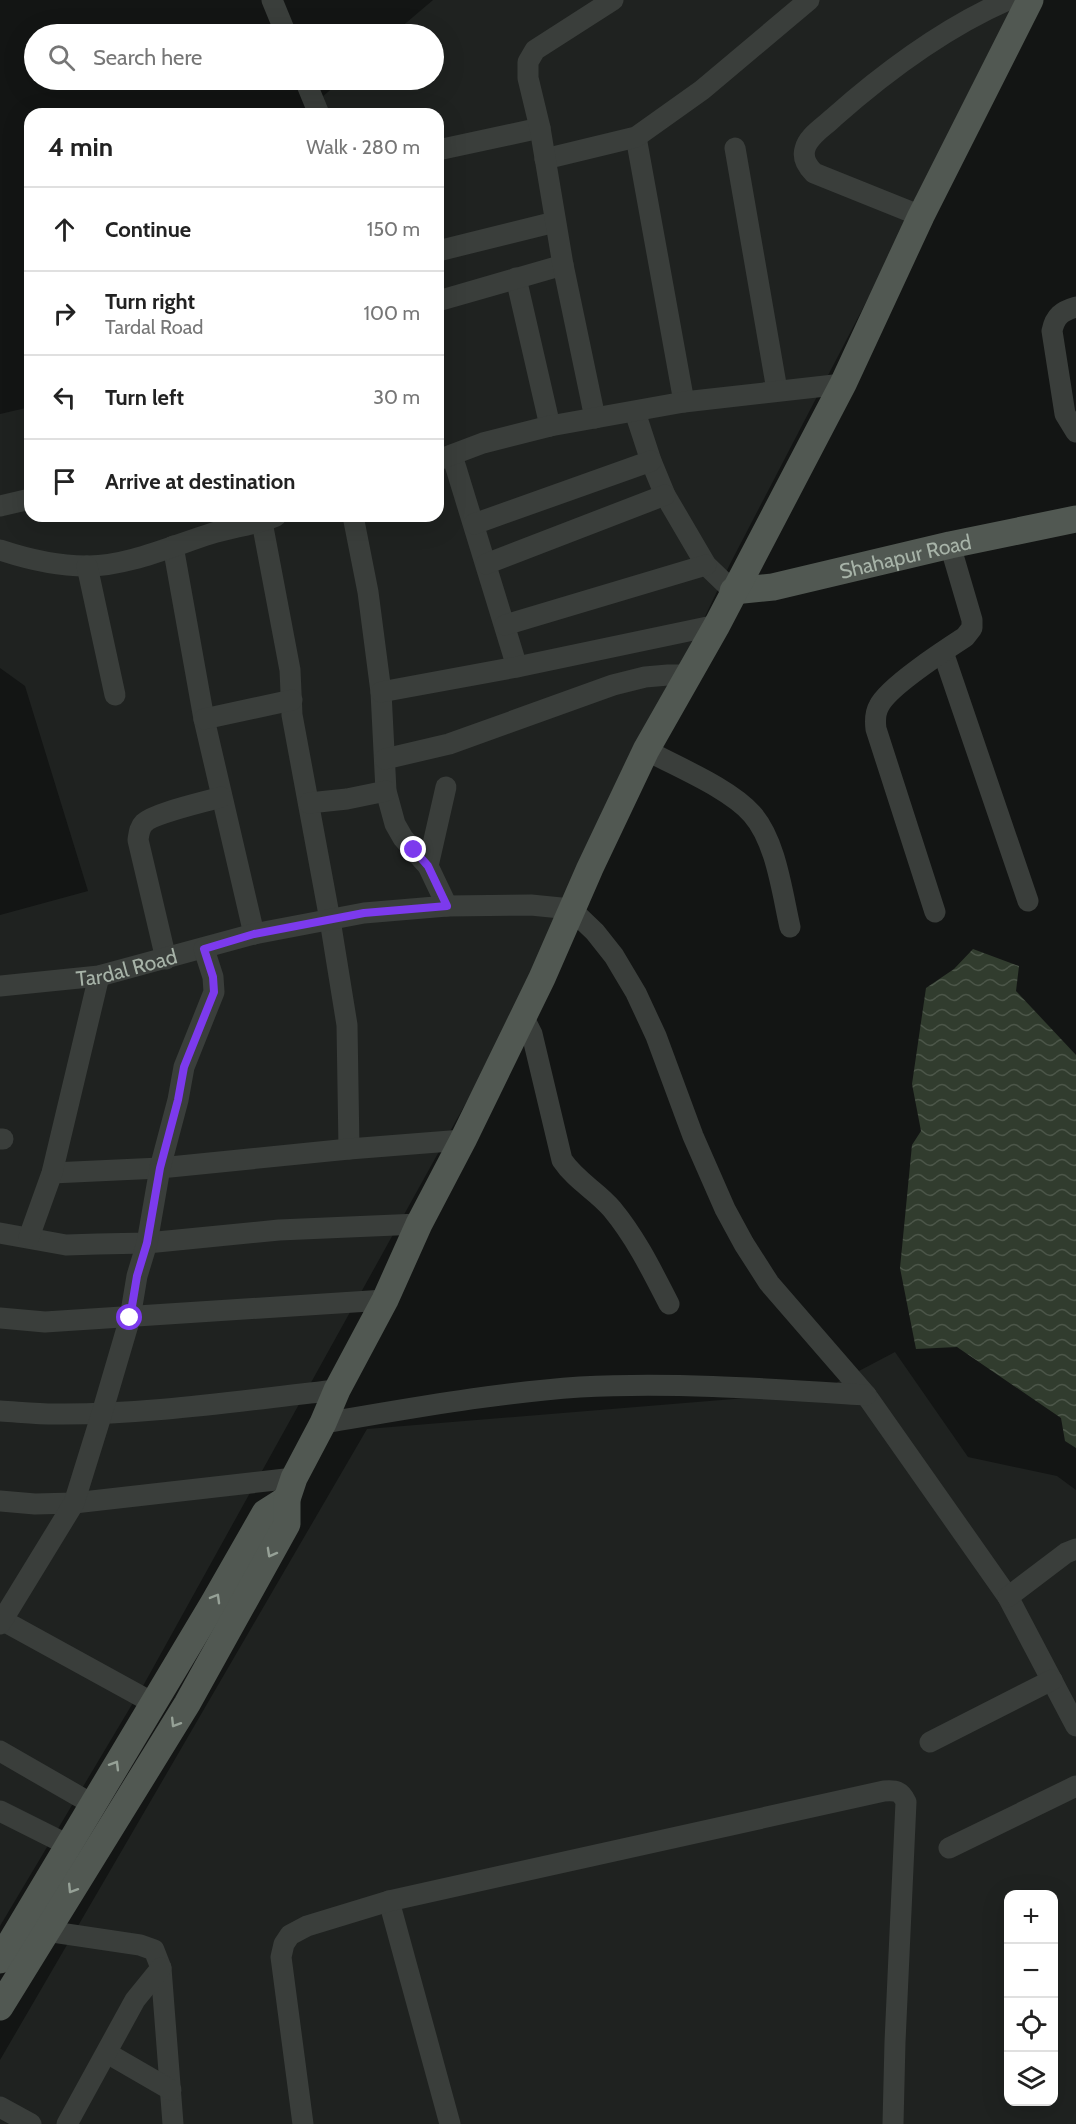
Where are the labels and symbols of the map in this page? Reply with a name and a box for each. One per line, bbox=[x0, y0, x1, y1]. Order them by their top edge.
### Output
street label: Shahapur Road bbox=[837, 528, 973, 583]
route end bbox=[400, 836, 426, 862]
street label: Tardal Road bbox=[75, 943, 180, 991]
route start bbox=[116, 1304, 142, 1330]
one-way arrow bbox=[267, 1547, 278, 1558]
one-way arrow bbox=[209, 1594, 220, 1604]
one-way arrow bbox=[170, 1717, 182, 1727]
one-way arrow bbox=[108, 1761, 120, 1771]
one-way arrow bbox=[68, 1883, 80, 1893]

